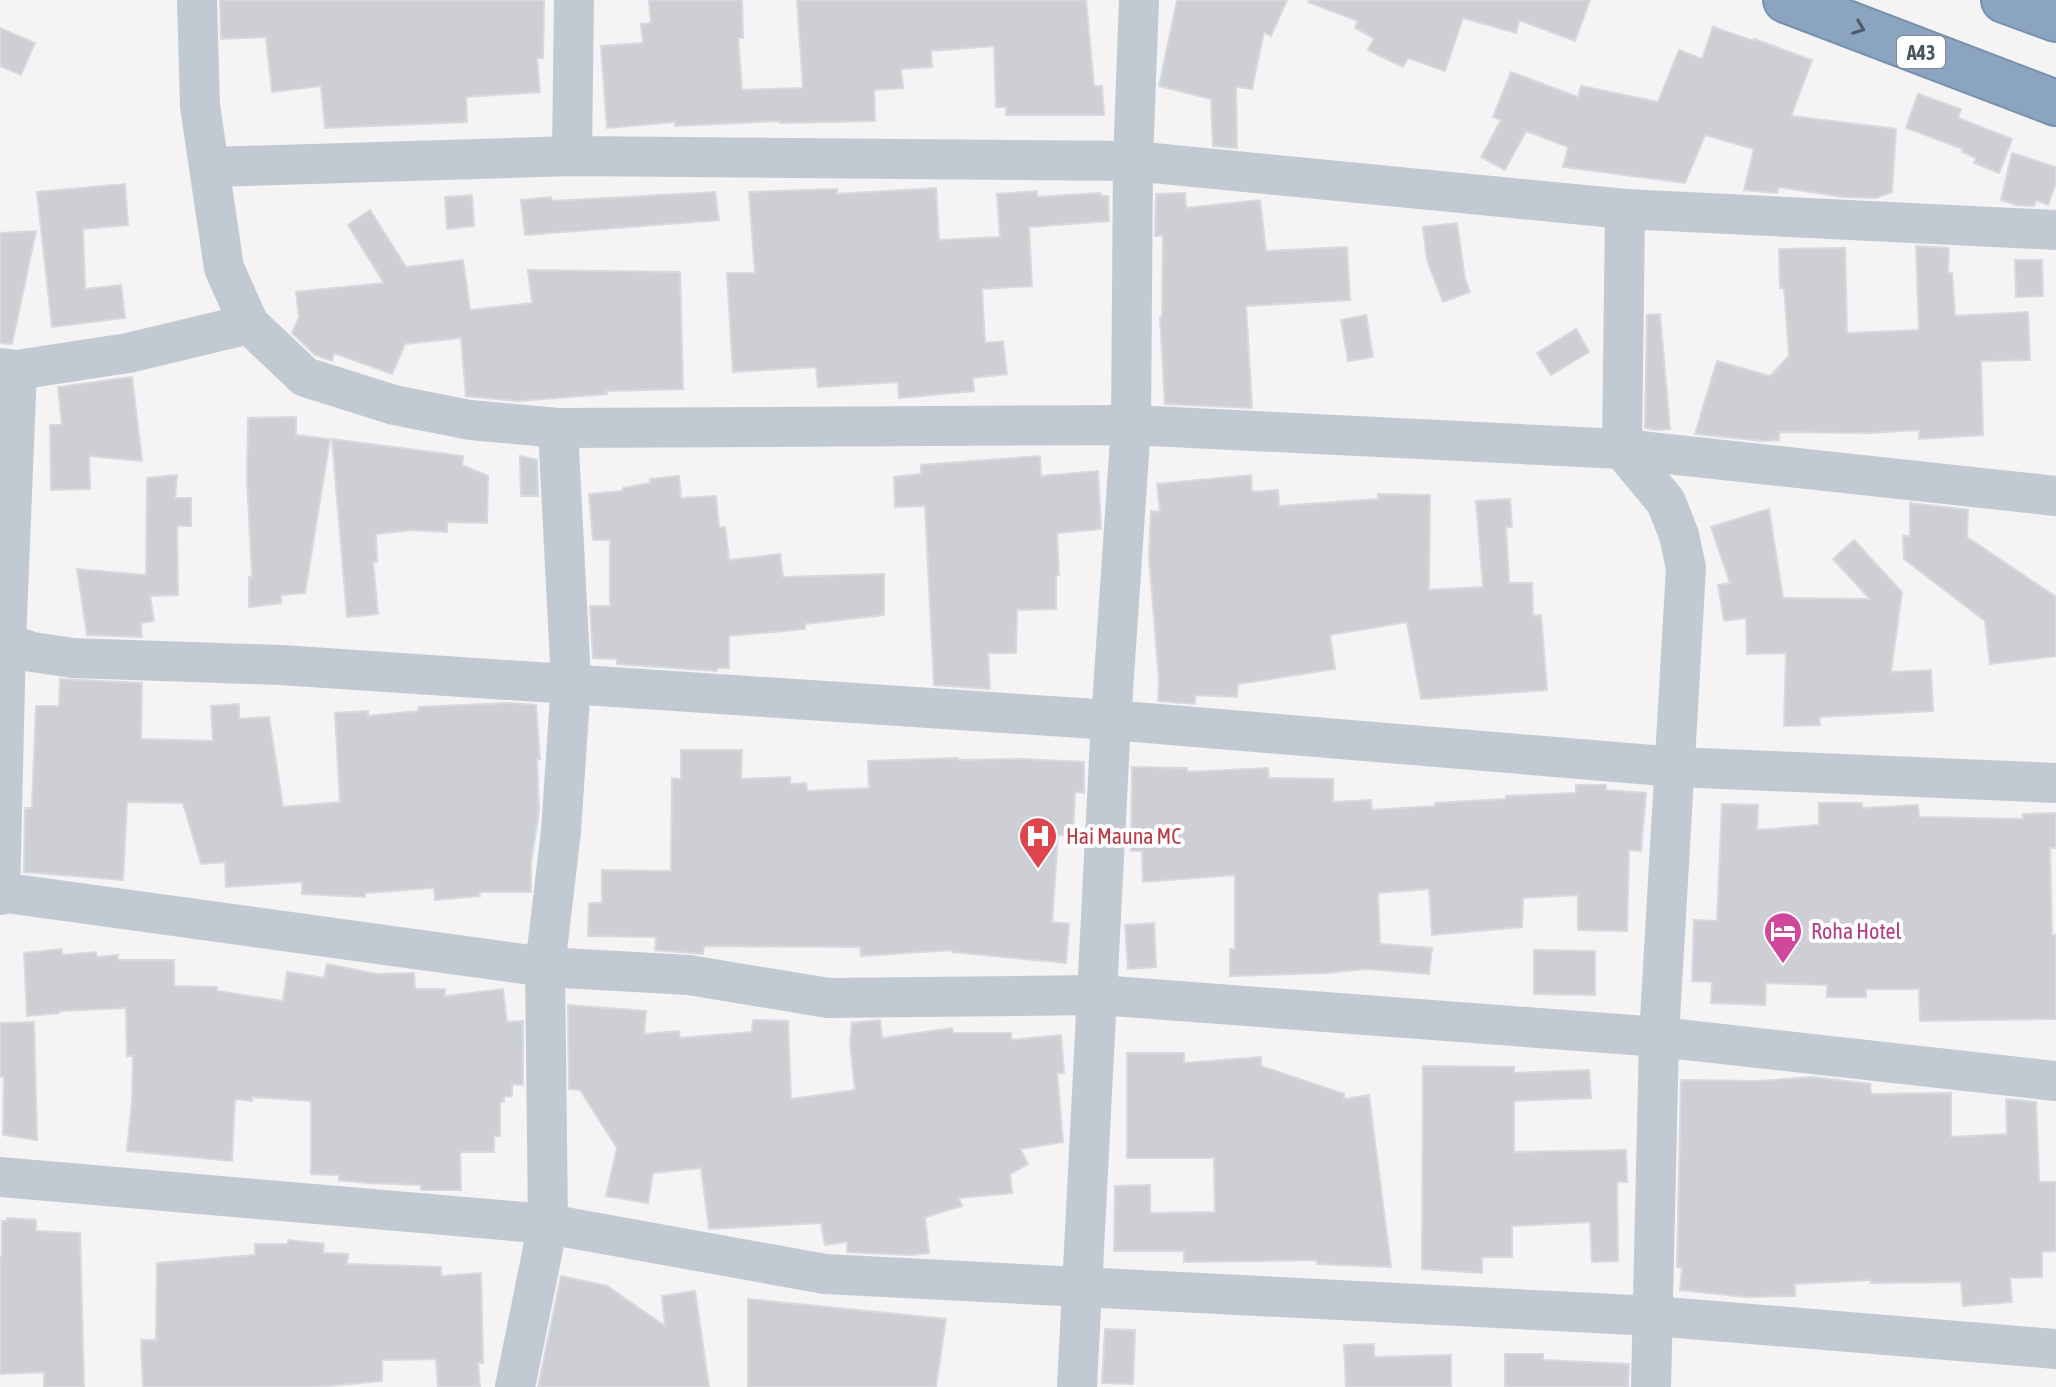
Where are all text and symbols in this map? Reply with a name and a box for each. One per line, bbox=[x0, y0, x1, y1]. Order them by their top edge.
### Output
one-way arrow bbox=[1851, 18, 1865, 35]
road number: A43 bbox=[1897, 36, 1945, 68]
hospital icon: Hai Mauna MC bbox=[1017, 815, 1059, 870]
place label: Hai Mauna MC bbox=[1066, 823, 1181, 849]
hotel icon: Roha Hotel bbox=[1762, 910, 1804, 965]
place label: Roha Hotel bbox=[1811, 918, 1901, 944]

